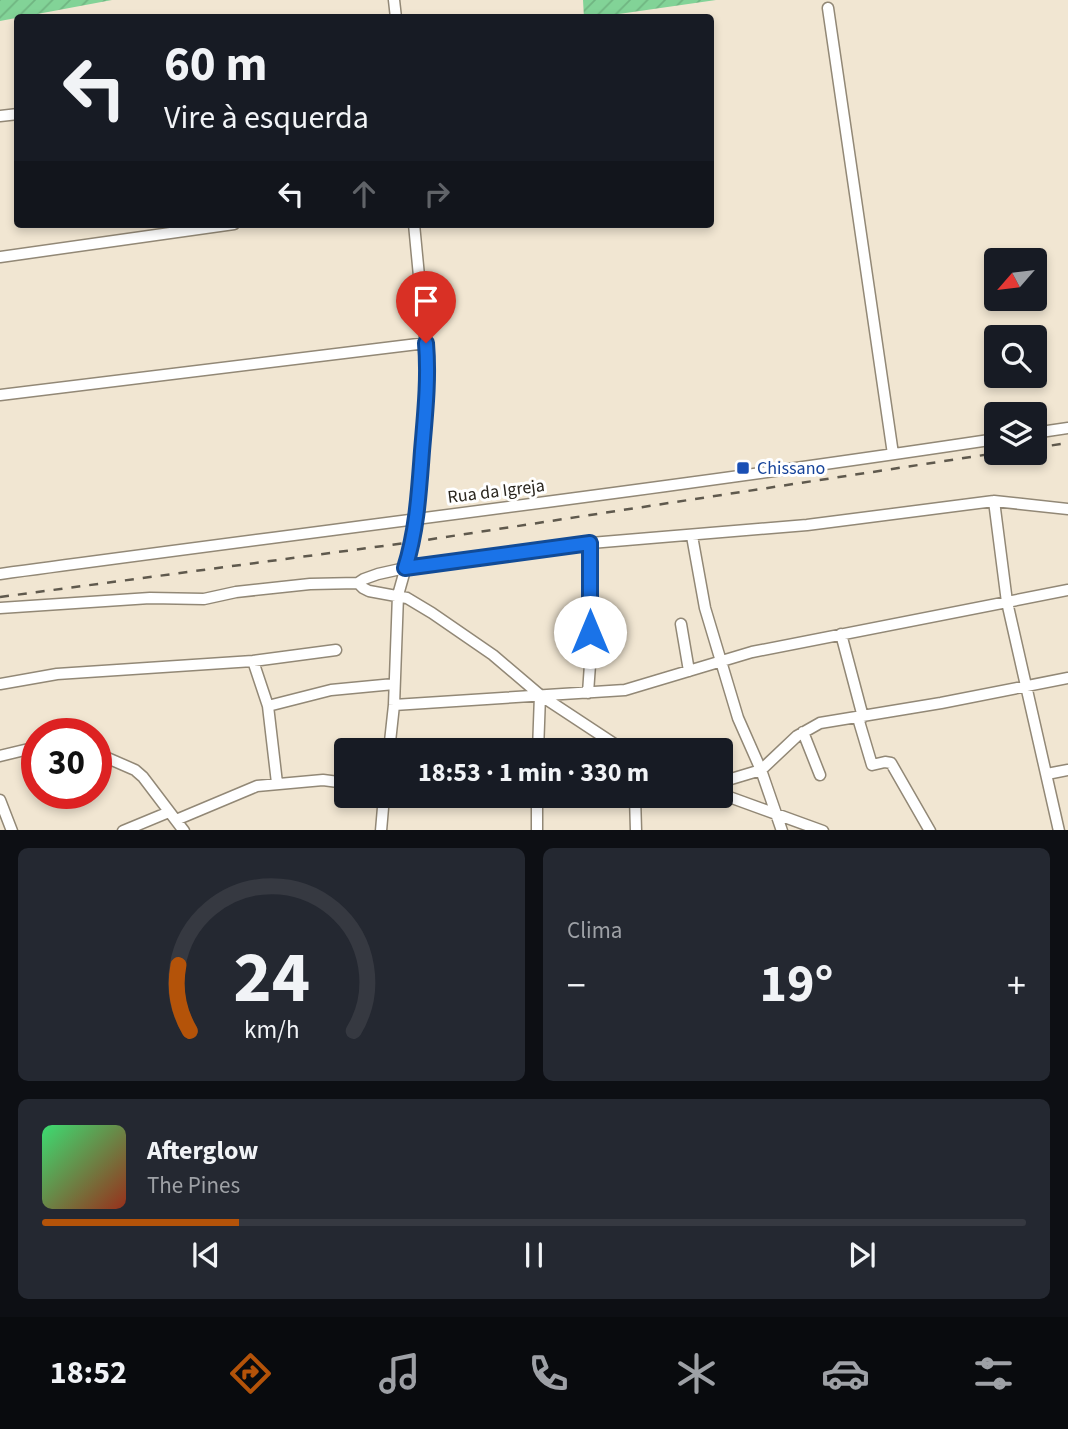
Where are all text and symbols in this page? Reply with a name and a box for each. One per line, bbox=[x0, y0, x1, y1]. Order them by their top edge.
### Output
text: 60 m bbox=[164, 30, 268, 100]
icon: left bbox=[49, 42, 140, 133]
text: Vire à esquerda bbox=[164, 95, 369, 141]
icon: left bbox=[272, 175, 310, 213]
icon: ahead bbox=[345, 175, 383, 213]
icon: right bbox=[418, 175, 456, 213]
north arrow bbox=[984, 248, 1046, 312]
map controls bbox=[984, 248, 1047, 465]
pin bbox=[396, 271, 456, 343]
icon: arrive bbox=[407, 282, 445, 320]
button: search bbox=[984, 325, 1047, 388]
button: layers bbox=[984, 402, 1047, 465]
place label: Chissano bbox=[757, 456, 825, 481]
marker: Chissano bbox=[735, 460, 751, 476]
street label: Rua da Igreja bbox=[446, 473, 546, 510]
position arrow bbox=[553, 595, 627, 669]
speed limit sign: 30 bbox=[21, 718, 112, 809]
text: 18:53 · 1 min · 330 m bbox=[418, 754, 649, 791]
text: Clima bbox=[567, 914, 622, 947]
text: 24 bbox=[233, 926, 310, 1030]
text: 19° bbox=[760, 948, 833, 1022]
text: − bbox=[567, 959, 586, 1013]
text: + bbox=[1007, 959, 1026, 1013]
text: km/h bbox=[244, 1011, 299, 1047]
text: Afterglow bbox=[147, 1132, 258, 1169]
text: The Pines bbox=[147, 1169, 240, 1202]
icon: previous bbox=[187, 1236, 225, 1274]
icon: pause bbox=[515, 1236, 553, 1274]
icon: next bbox=[843, 1236, 881, 1274]
icon: directions bbox=[226, 1349, 275, 1398]
icon: music bbox=[375, 1349, 424, 1398]
icon: phone bbox=[524, 1349, 573, 1398]
icon: climate bbox=[672, 1349, 721, 1398]
icon: car bbox=[821, 1349, 870, 1398]
icon: filters bbox=[969, 1349, 1018, 1398]
text: 18:52 bbox=[50, 1350, 127, 1396]

